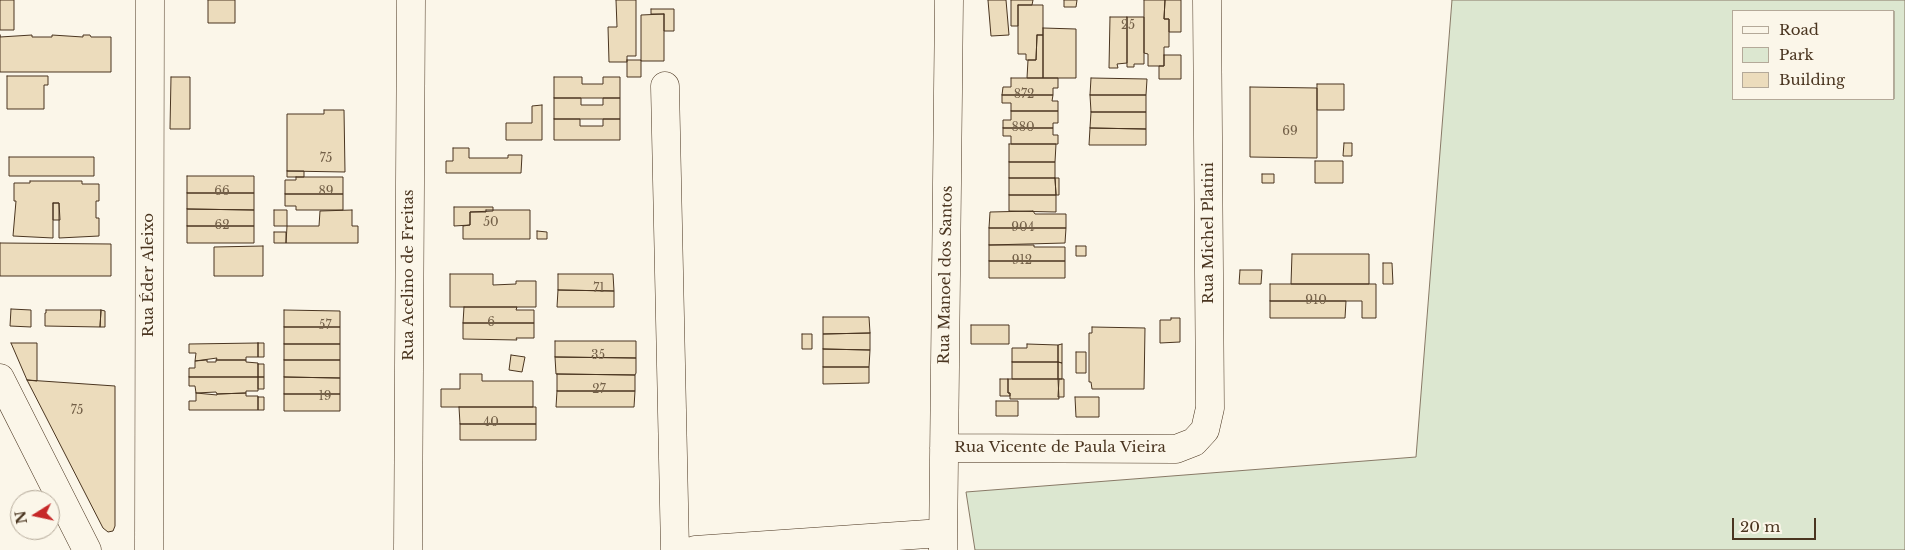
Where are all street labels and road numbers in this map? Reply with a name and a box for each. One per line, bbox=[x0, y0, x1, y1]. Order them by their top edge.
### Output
street label: Rua Michel Platini bbox=[1200, 162, 1218, 304]
street label: Rua Manoel dos Santos bbox=[935, 185, 957, 365]
street label: Rua Acelino de Freitas bbox=[400, 189, 418, 361]
street label: Rua Éder Aleixo bbox=[140, 213, 158, 337]
street label: Rua Vicente de Paula Vieira bbox=[954, 439, 1166, 457]

